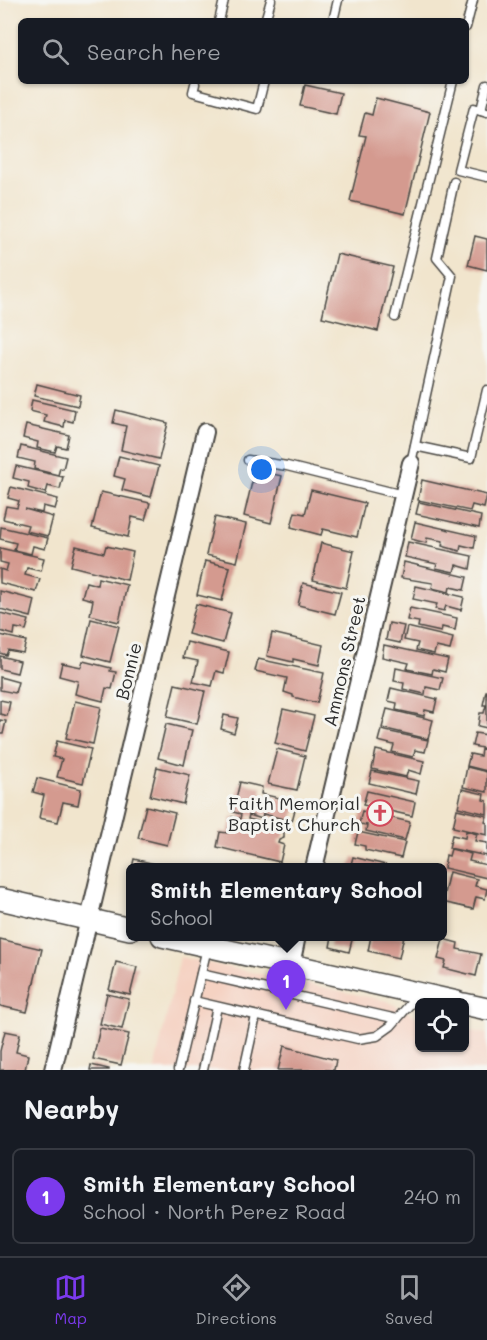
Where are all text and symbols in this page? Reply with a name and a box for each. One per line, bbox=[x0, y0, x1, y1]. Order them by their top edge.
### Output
search box bbox=[18, 18, 469, 84]
icon: search bbox=[39, 35, 72, 68]
text: Search here bbox=[87, 37, 221, 66]
your location bbox=[247, 455, 276, 484]
street label: Ammons Street bbox=[317, 593, 371, 729]
street label: Bonnie bbox=[109, 640, 147, 702]
place label: Faith Memorial Baptist Church bbox=[228, 791, 360, 836]
church icon: Faith Memorial Baptist Church bbox=[365, 798, 395, 828]
popup bbox=[126, 863, 447, 941]
text: Smith Elementary School bbox=[150, 875, 423, 904]
text: School bbox=[150, 904, 213, 930]
pin: 1 bbox=[266, 960, 306, 1010]
map controls bbox=[415, 998, 469, 1052]
button: locate bbox=[415, 998, 469, 1052]
text: Nearby bbox=[24, 1092, 119, 1126]
text: Smith Elementary School bbox=[83, 1169, 355, 1198]
text: 1 bbox=[41, 1183, 50, 1209]
text: 240 m bbox=[403, 1183, 461, 1209]
text: School · North Perez Road bbox=[83, 1198, 345, 1224]
tab: Map bbox=[54, 1271, 87, 1328]
tab: Directions bbox=[196, 1271, 277, 1328]
tab: Saved bbox=[385, 1271, 433, 1328]

